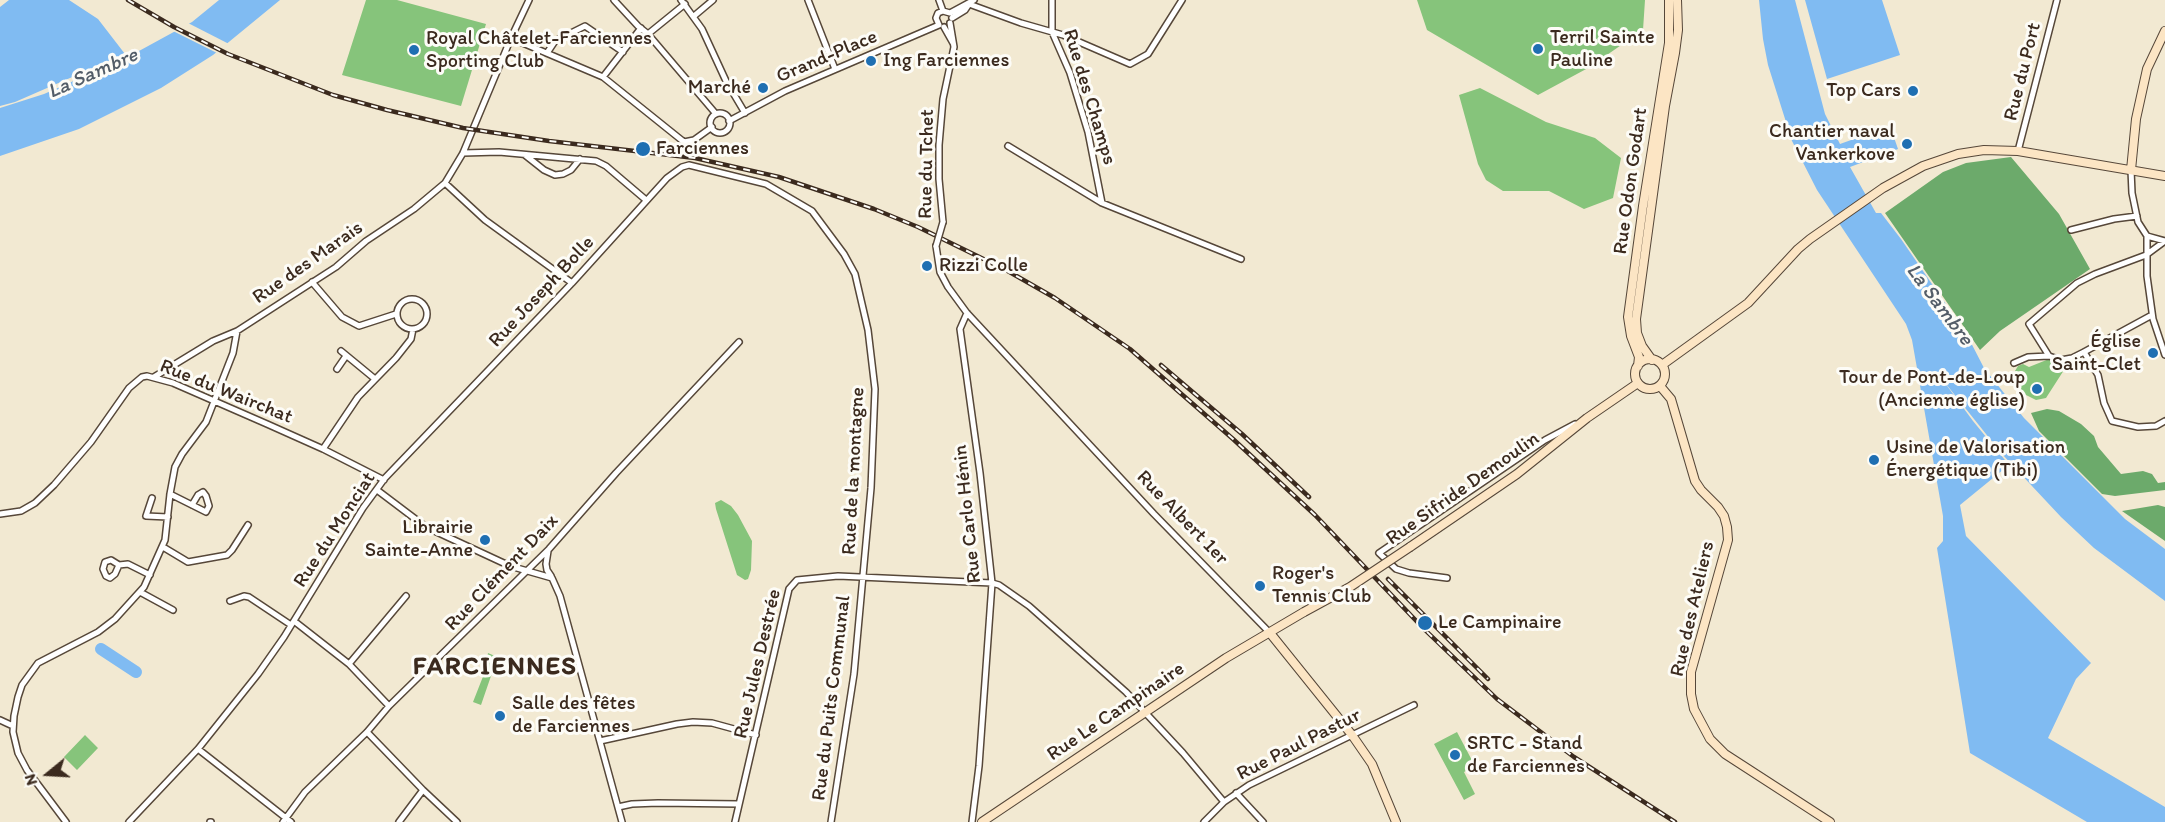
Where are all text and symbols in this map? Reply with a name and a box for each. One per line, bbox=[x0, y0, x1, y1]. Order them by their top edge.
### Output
street label: Rue du Port bbox=[1999, 20, 2047, 124]
street label: Grand-Place bbox=[773, 25, 881, 89]
street label: Rue des Champs bbox=[1057, 26, 1121, 168]
place label: Terril Sainte Pauline bbox=[1550, 26, 1655, 73]
place label: Royal Châtelet-Farciennes Sporting Club bbox=[426, 27, 652, 74]
marker: Terril Sainte Pauline bbox=[1531, 42, 1545, 56]
water label: La Sambre bbox=[44, 43, 142, 105]
marker: Royal Châtelet-Farciennes Sporting Club bbox=[407, 43, 421, 57]
place label: Ing Farciennes bbox=[883, 49, 1009, 73]
marker: Ing Farciennes bbox=[864, 54, 878, 68]
place label: Marché bbox=[688, 76, 751, 100]
place label: Top Cars bbox=[1826, 79, 1901, 103]
marker: Marché bbox=[756, 81, 770, 95]
marker: Top Cars bbox=[1906, 84, 1920, 98]
street label: Rue Odon Godart bbox=[1609, 106, 1653, 256]
street label: Rue du Tchet bbox=[914, 109, 940, 219]
place label: Chantier naval Vankerkove bbox=[1769, 120, 1895, 167]
place label: Farciennes bbox=[656, 137, 749, 161]
marker: Chantier naval Vankerkove bbox=[1900, 137, 1914, 151]
marker: Farciennes bbox=[634, 140, 652, 158]
street label: Rue des Marais bbox=[248, 216, 368, 310]
street label: Rue Joseph Bolle bbox=[484, 231, 600, 353]
place label: Rizzi Colle bbox=[939, 254, 1028, 278]
marker: Rizzi Colle bbox=[920, 259, 934, 273]
water label: La Sambre bbox=[1900, 259, 1978, 351]
place label: Église Saint-Clet bbox=[2052, 330, 2141, 377]
marker: Église Saint-Clet bbox=[2146, 346, 2160, 360]
street label: Rue du Wairchat bbox=[156, 354, 296, 430]
place label: Tour de Pont-de-Loup (Ancienne église) bbox=[1839, 366, 2025, 413]
marker: Tour de Pont-de-Loup (Ancienne église) bbox=[2030, 382, 2044, 396]
street label: Rue de la montagne bbox=[838, 386, 870, 556]
street label: Rue Sifride Demoulin bbox=[1382, 427, 1544, 551]
place label: Usine de Valorisation Énergétique (Tibi) bbox=[1886, 436, 2065, 483]
street label: Rue Carlo Hénin bbox=[949, 444, 987, 584]
marker: Usine de Valorisation Énergétique (Tibi) bbox=[1867, 453, 1881, 467]
street label: Rue Albert 1er bbox=[1131, 466, 1233, 570]
street label: Rue du Monciat bbox=[289, 468, 381, 592]
street label: Rue Clément Daix bbox=[440, 510, 564, 636]
place label: Librairie Sainte-Anne bbox=[365, 516, 473, 563]
marker: Librairie Sainte-Anne bbox=[478, 533, 492, 547]
street label: Rue des Ateliers bbox=[1666, 539, 1720, 679]
place label: Roger's Tennis Club bbox=[1272, 562, 1371, 609]
marker: Roger's Tennis Club bbox=[1253, 579, 1267, 593]
street label: Rue Jules Destrée bbox=[729, 587, 787, 741]
street label: Rue du Puits Communal bbox=[808, 594, 856, 802]
place label: Le Campinaire bbox=[1438, 611, 1561, 635]
marker: Le Campinaire bbox=[1416, 614, 1434, 632]
district label: FARCIENNES bbox=[414, 651, 576, 683]
street label: Rue Le Campinaire bbox=[1043, 657, 1189, 767]
place label: Salle des fêtes de Farciennes bbox=[512, 692, 636, 739]
street label: Rue Paul Pastur bbox=[1233, 703, 1365, 787]
marker: Salle des fêtes de Farciennes bbox=[493, 709, 507, 723]
place label: SRTC - Stand de Farciennes bbox=[1467, 732, 1585, 779]
north arrow bbox=[18, 744, 78, 804]
marker: SRTC - Stand de Farciennes bbox=[1448, 748, 1462, 762]
text: N bbox=[20, 772, 41, 788]

